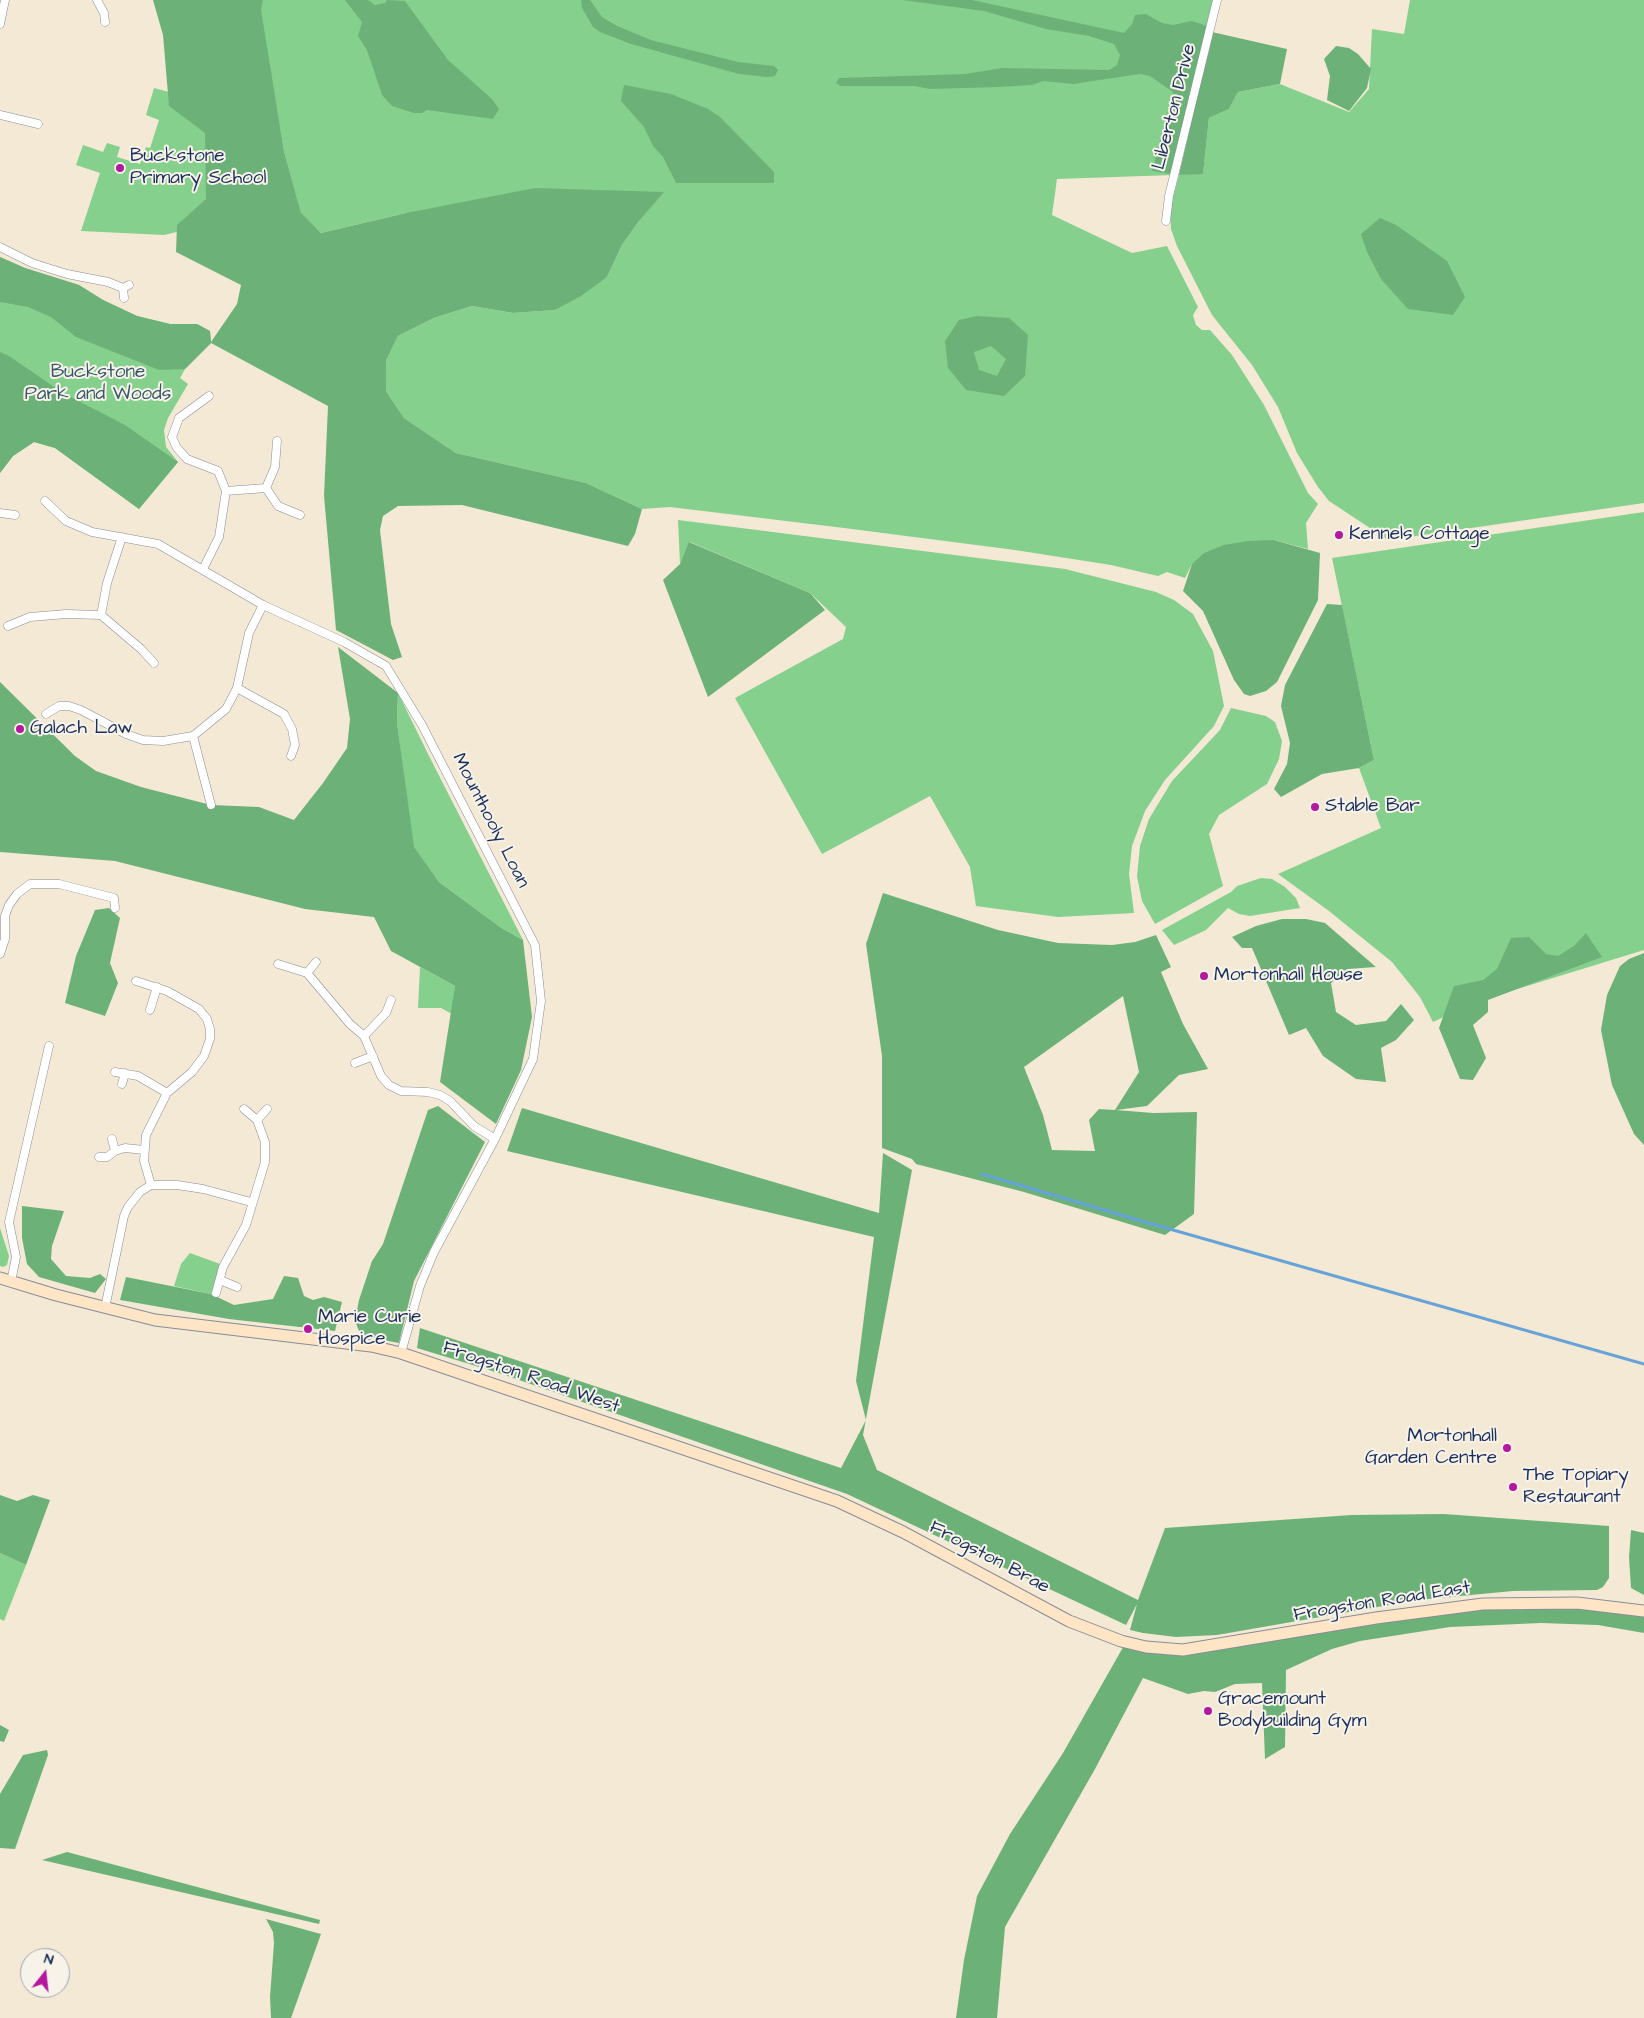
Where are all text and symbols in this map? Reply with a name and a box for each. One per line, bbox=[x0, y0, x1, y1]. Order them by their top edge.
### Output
street label: Liberton Drive bbox=[1148, 42, 1202, 172]
place label: Buckstone Primary School bbox=[130, 146, 266, 190]
marker: Buckstone Primary School bbox=[114, 162, 126, 174]
park label: Buckstone Park and Woods bbox=[25, 362, 171, 406]
place label: Kennels Cottage bbox=[1349, 524, 1489, 546]
marker: Kennels Cottage bbox=[1333, 529, 1345, 541]
place label: Galach Law bbox=[30, 718, 133, 740]
marker: Galach Law bbox=[14, 723, 26, 735]
street label: Mounthooly Loan bbox=[446, 750, 534, 892]
place label: Stable Bar bbox=[1325, 796, 1420, 818]
marker: Stable Bar bbox=[1309, 801, 1321, 813]
place label: Mortonhall House bbox=[1214, 965, 1363, 987]
marker: Mortonhall House bbox=[1198, 970, 1210, 982]
place label: Marie Curie Hospice bbox=[318, 1307, 421, 1351]
marker: Marie Curie Hospice bbox=[302, 1323, 314, 1335]
street label: Frogston Road West bbox=[439, 1337, 623, 1419]
place label: Mortonhall Garden Centre bbox=[1365, 1426, 1497, 1470]
marker: Mortonhall Garden Centre bbox=[1501, 1442, 1513, 1454]
place label: The Topiary Restaurant bbox=[1523, 1465, 1629, 1509]
marker: The Topiary Restaurant bbox=[1507, 1481, 1519, 1493]
street label: Frogston Brae bbox=[925, 1517, 1053, 1599]
street label: Frogston Road East bbox=[1292, 1577, 1472, 1627]
place label: Gracemount Bodybuilding Gym bbox=[1218, 1689, 1366, 1733]
marker: Gracemount Bodybuilding Gym bbox=[1202, 1705, 1214, 1717]
north arrow bbox=[20, 1948, 70, 1998]
text: N bbox=[42, 1949, 56, 1970]

